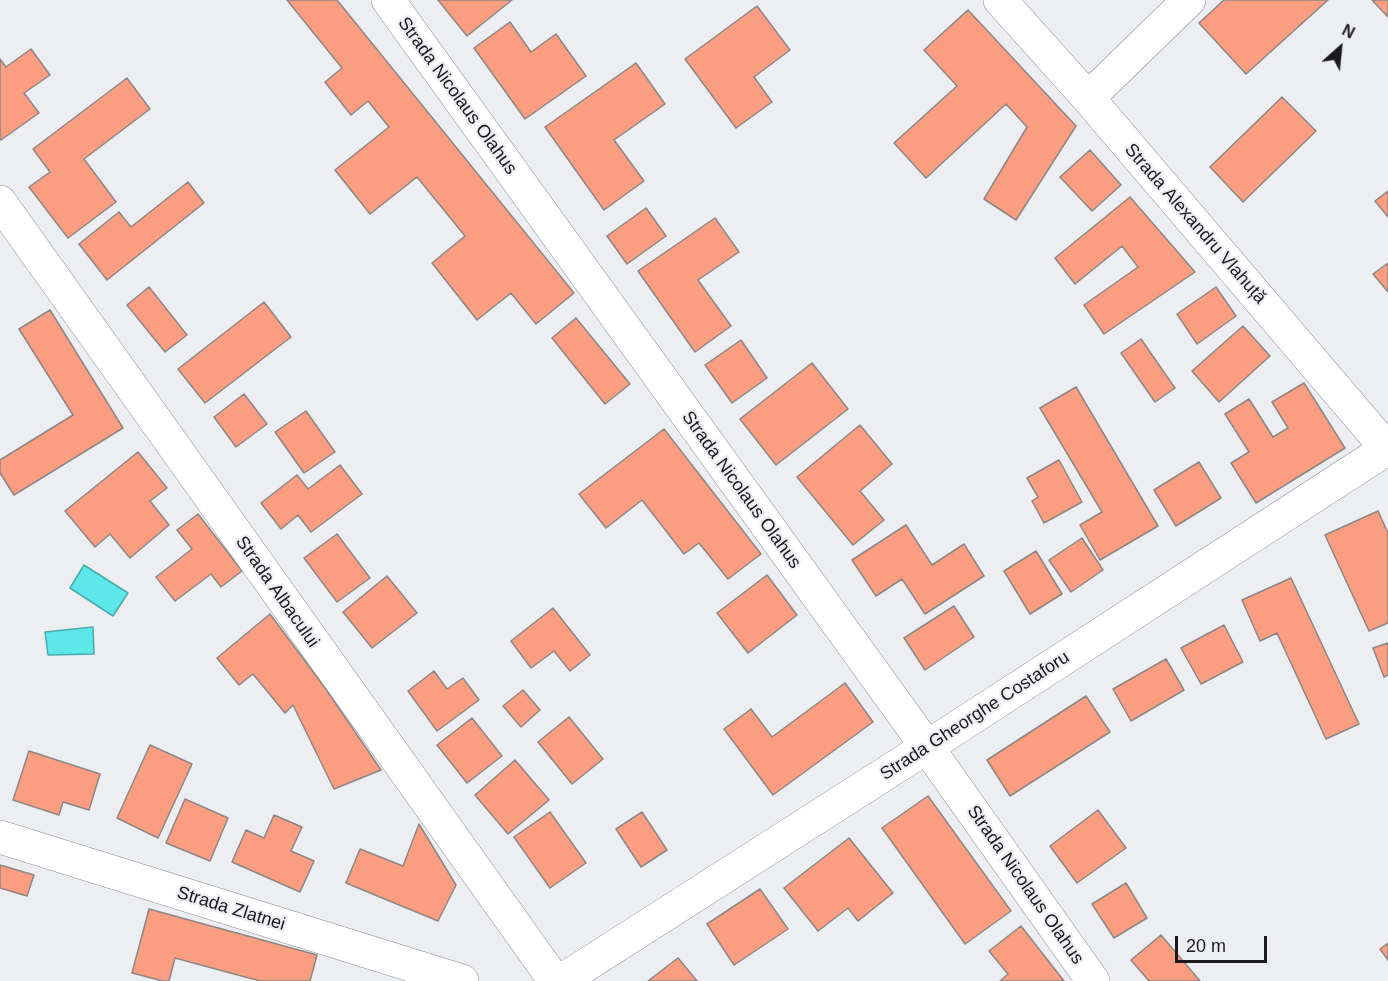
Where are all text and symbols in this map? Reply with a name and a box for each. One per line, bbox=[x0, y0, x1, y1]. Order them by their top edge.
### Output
street label: Strada Nicolaus Olahus bbox=[393, 13, 521, 179]
north arrow bbox=[1310, 18, 1370, 78]
text: N bbox=[1339, 21, 1357, 42]
street label: Strada Alexandru Vlahuță bbox=[1120, 140, 1270, 308]
street label: Strada Nicolaus Olahus bbox=[677, 407, 805, 573]
street label: Strada Albacului bbox=[231, 532, 323, 652]
street label: Strada Gheorghe Costaforu bbox=[876, 647, 1074, 785]
street label: Strada Nicolaus Olahus bbox=[962, 801, 1088, 969]
street label: Strada Zlatnei bbox=[174, 882, 288, 936]
scale bar bbox=[1178, 924, 1270, 962]
text: 20 m bbox=[1186, 936, 1226, 956]

